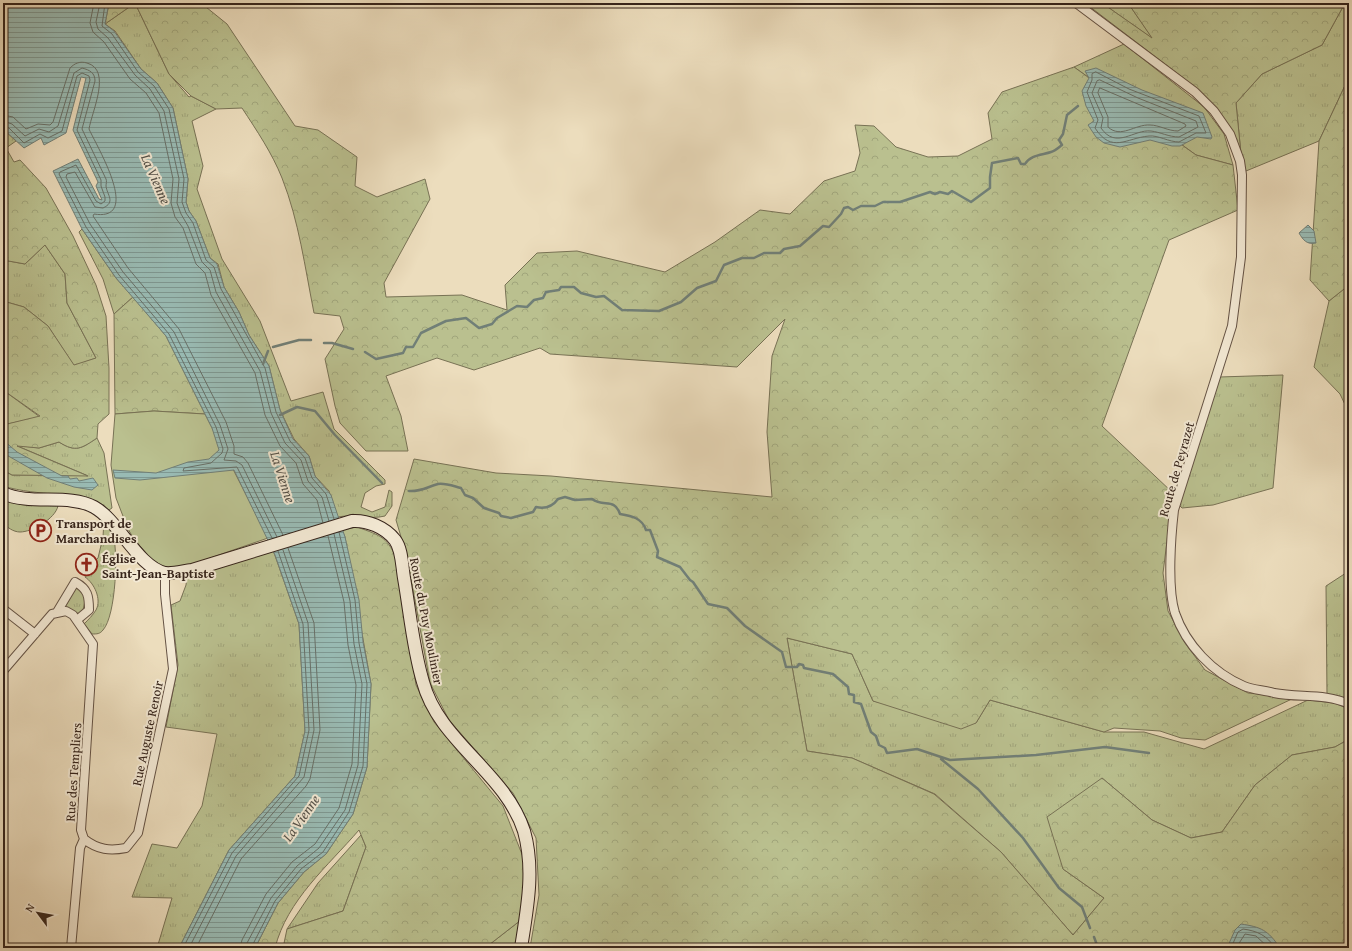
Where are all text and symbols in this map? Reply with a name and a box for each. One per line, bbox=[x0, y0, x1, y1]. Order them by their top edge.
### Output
water label: La Vienne bbox=[136, 150, 176, 208]
street label: Route de Peyrazet bbox=[1154, 419, 1199, 519]
water label: La Vienne bbox=[265, 448, 301, 506]
place label: Transport de Marchandises bbox=[56, 514, 137, 548]
parking icon: Transport de Marchandises bbox=[28, 517, 54, 543]
place label: Église Saint-Jean-Baptiste bbox=[102, 549, 215, 583]
church icon: Église Saint-Jean-Baptiste bbox=[73, 552, 99, 578]
street label: Route du Puy Moulinier bbox=[405, 556, 448, 687]
street label: Rue Auguste Renoir bbox=[127, 678, 168, 787]
street label: Rue des Templiers bbox=[61, 722, 86, 822]
water label: La Vienne bbox=[277, 790, 325, 846]
north arrow bbox=[18, 893, 58, 933]
text: N bbox=[21, 900, 39, 915]

